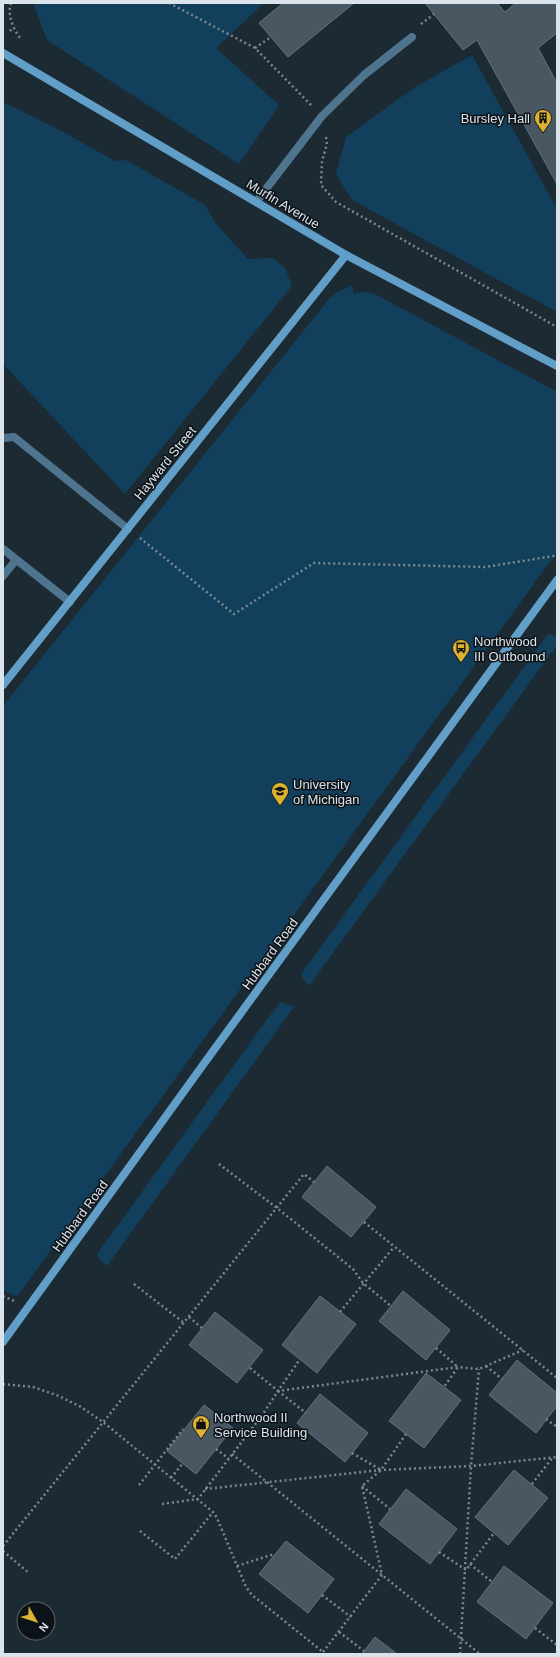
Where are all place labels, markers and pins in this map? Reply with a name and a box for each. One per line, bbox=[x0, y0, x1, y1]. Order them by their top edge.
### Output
building icon: Bursley Hall bbox=[533, 108, 553, 133]
place label: Bursley Hall bbox=[461, 111, 530, 126]
place label: Northwood III Outbound bbox=[474, 634, 546, 664]
bus stop icon: Northwood III Outbound bbox=[451, 638, 471, 663]
place label: University of Michigan bbox=[293, 777, 359, 807]
school or university icon: University of Michigan bbox=[270, 781, 290, 806]
place label: Northwood II Service Building bbox=[214, 1410, 307, 1440]
shop icon: Northwood II Service Building bbox=[191, 1414, 211, 1439]

